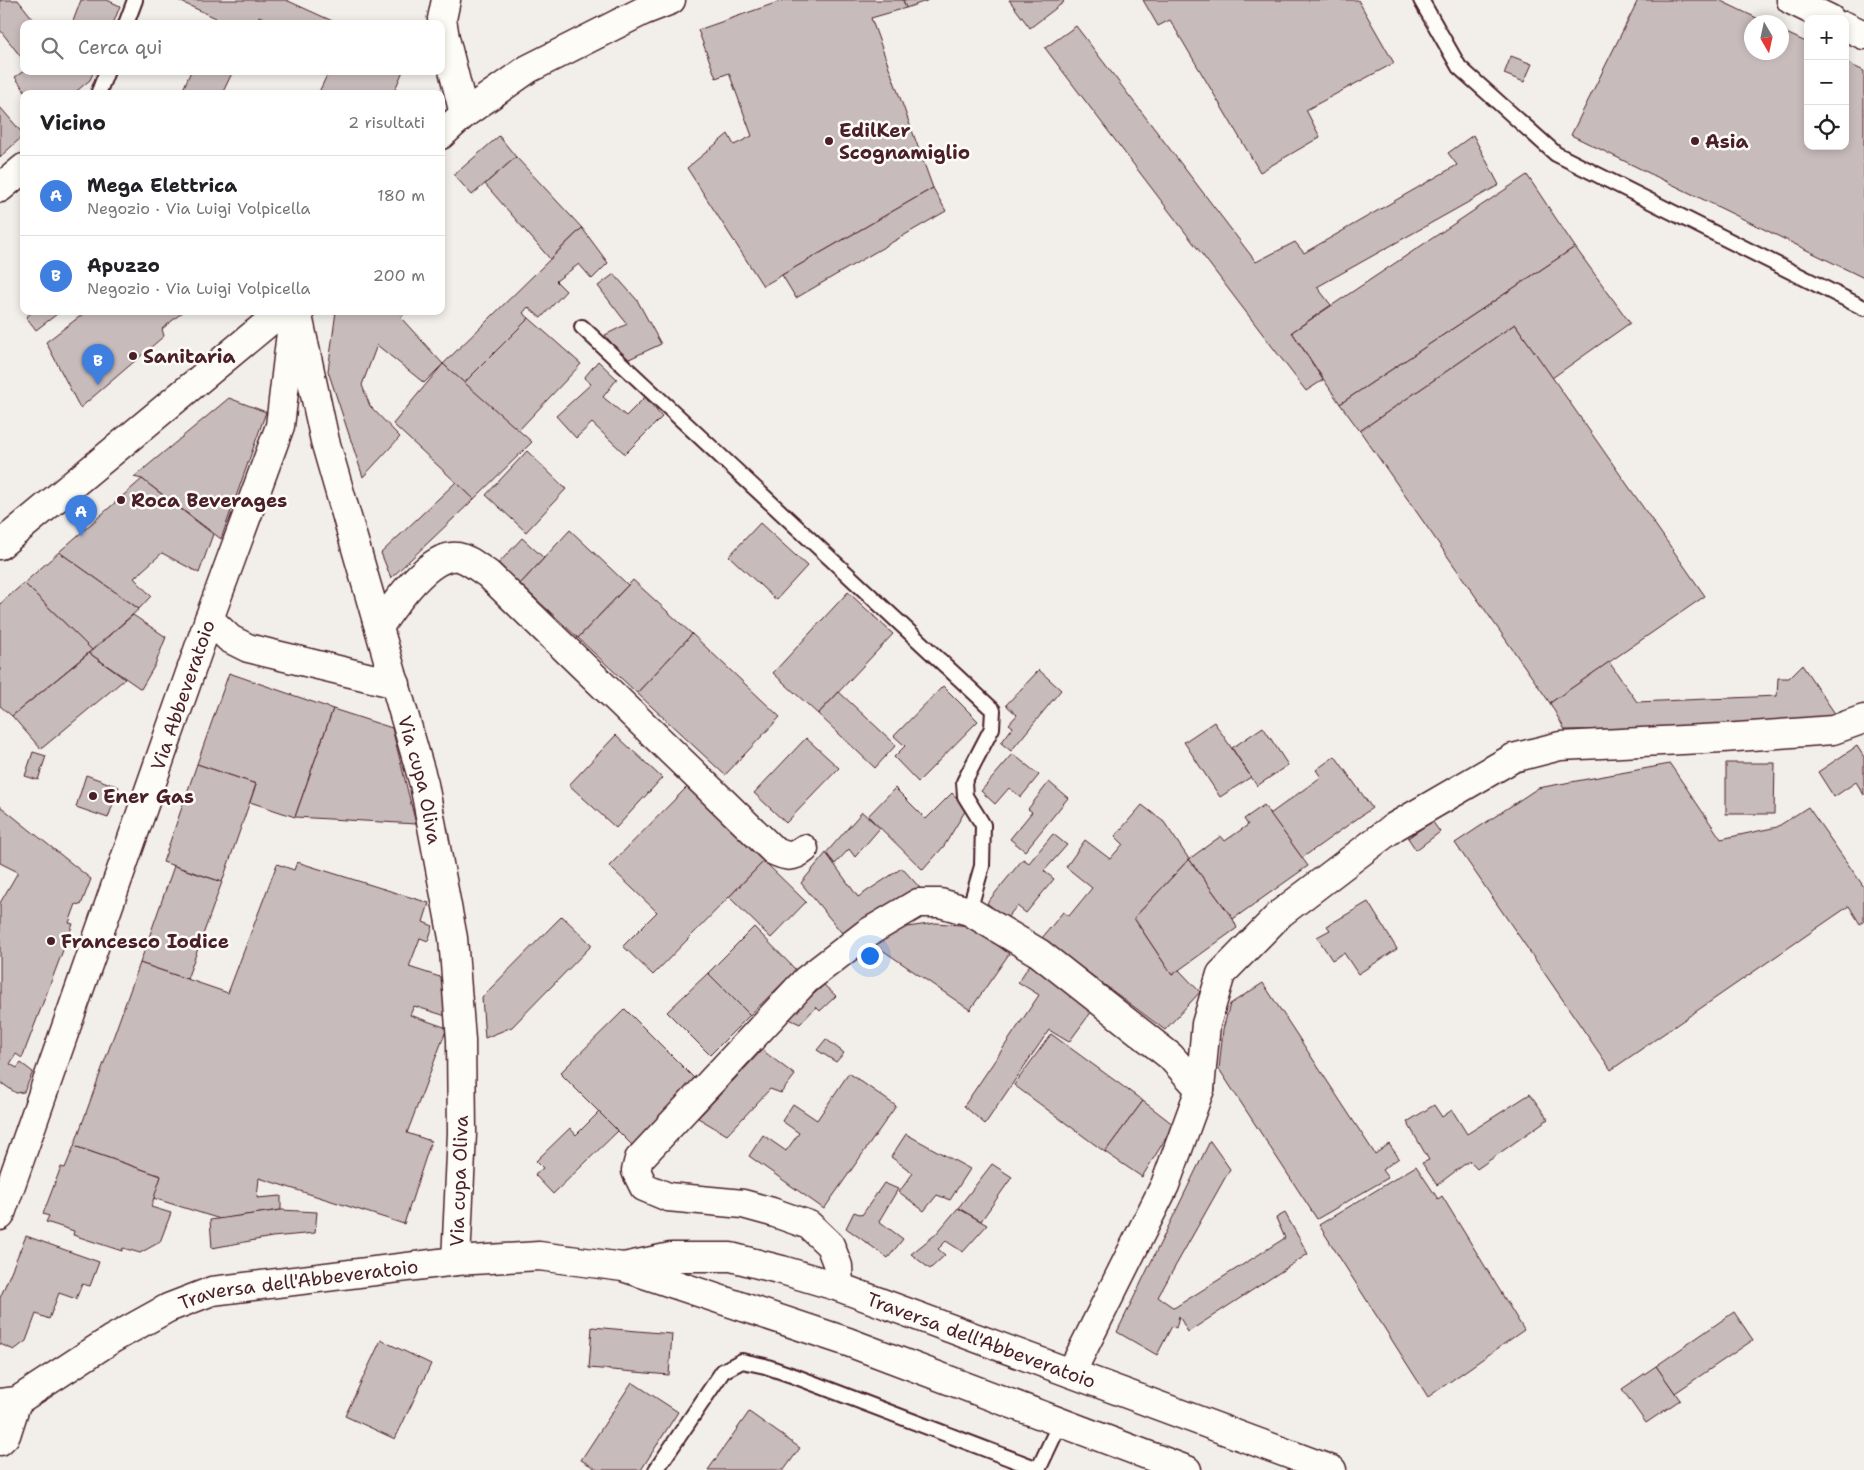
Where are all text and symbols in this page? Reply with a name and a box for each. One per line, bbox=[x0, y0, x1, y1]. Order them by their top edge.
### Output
north arrow bbox=[1744, 15, 1789, 60]
map controls bbox=[1804, 15, 1849, 150]
button: + bbox=[1804, 15, 1849, 60]
search box bbox=[20, 20, 445, 75]
icon: search bbox=[38, 34, 66, 62]
text: Cerca qui bbox=[78, 35, 162, 60]
button: − bbox=[1804, 60, 1849, 105]
button: locate bbox=[1804, 105, 1849, 150]
text: Vicino bbox=[40, 109, 106, 137]
text: 2 risultati bbox=[348, 112, 425, 133]
place label: EdilKer Scognamiglio bbox=[839, 118, 970, 165]
place label: Asia bbox=[1705, 129, 1749, 154]
marker: EdilKer Scognamiglio bbox=[823, 135, 835, 147]
marker: Asia bbox=[1689, 135, 1701, 147]
text: Mega Elettrica bbox=[87, 173, 237, 198]
text: A bbox=[50, 185, 62, 206]
text: 180 m bbox=[377, 185, 425, 206]
text: Negozio · Via Luigi Volpicella bbox=[87, 198, 311, 219]
text: Apuzzo bbox=[87, 253, 160, 278]
text: B bbox=[51, 265, 61, 286]
text: 200 m bbox=[373, 265, 425, 286]
text: Negozio · Via Luigi Volpicella bbox=[87, 278, 311, 299]
pin: B bbox=[82, 344, 114, 385]
place label: Sanitaria bbox=[143, 344, 236, 369]
marker: Sanitaria bbox=[127, 350, 139, 362]
place label: Roca Beverages bbox=[131, 488, 287, 513]
marker: Roca Beverages bbox=[115, 494, 127, 506]
pin: A bbox=[65, 495, 97, 536]
street label: Via Abbeveratoio bbox=[144, 616, 220, 774]
street label: Via cupa Oliva bbox=[392, 713, 448, 846]
place label: Ener Gas bbox=[103, 784, 194, 809]
marker: Ener Gas bbox=[87, 790, 99, 802]
place label: Francesco Iodice bbox=[61, 929, 229, 954]
marker: Francesco Iodice bbox=[45, 935, 57, 947]
your location bbox=[857, 943, 883, 969]
street label: Via cupa Oliva bbox=[444, 1115, 474, 1247]
street label: Traversa dell'Abbeveratoio bbox=[175, 1253, 420, 1315]
street label: Traversa dell'Abbeveratoio bbox=[863, 1286, 1099, 1394]

